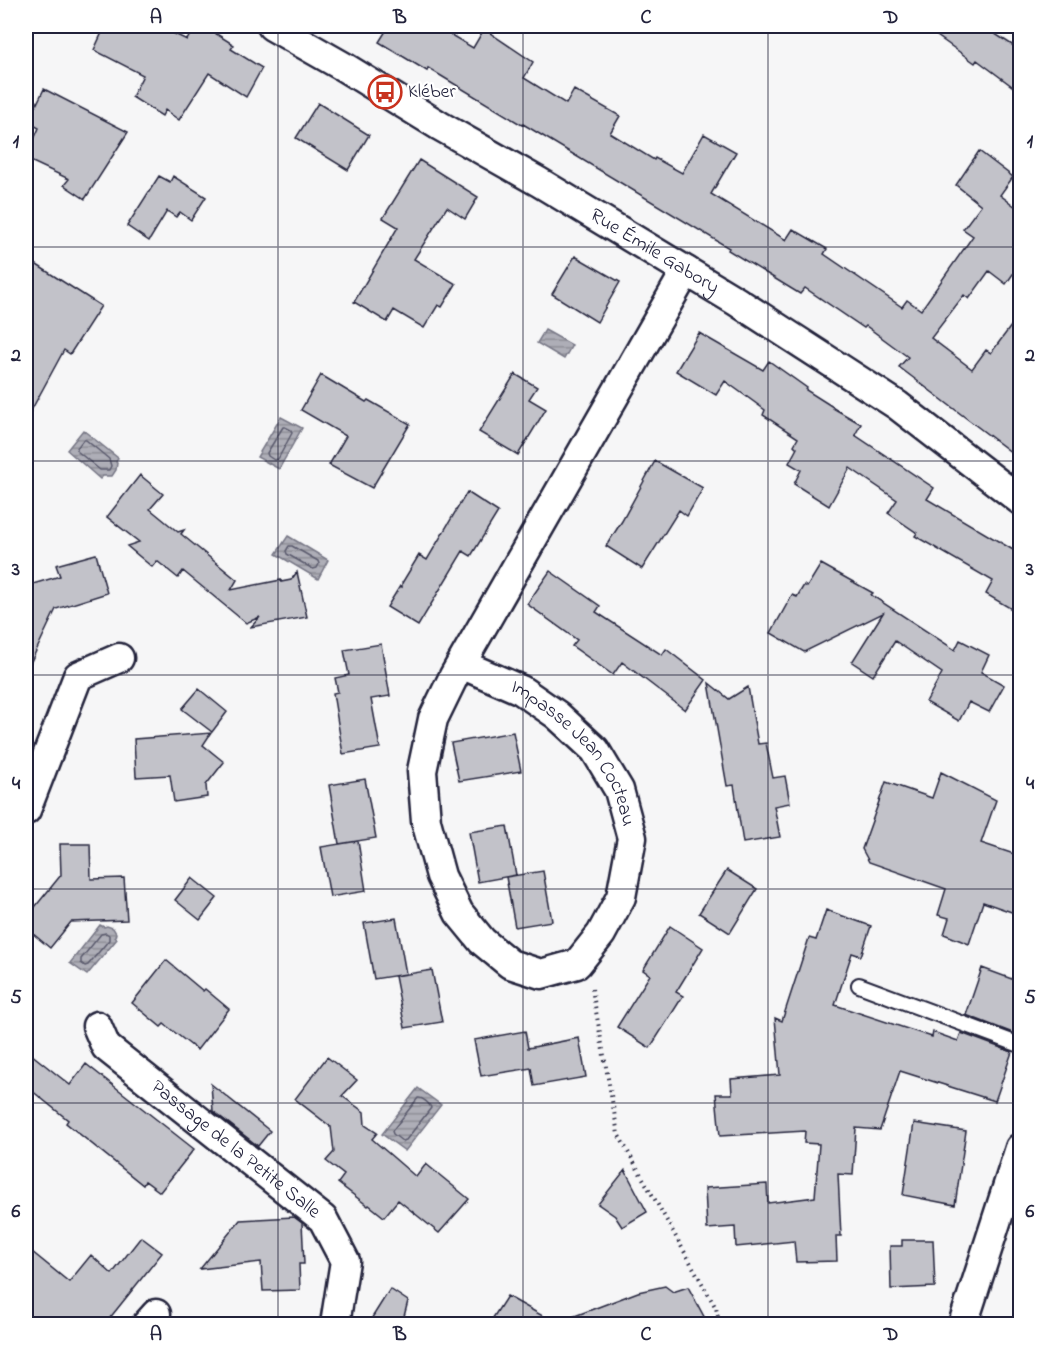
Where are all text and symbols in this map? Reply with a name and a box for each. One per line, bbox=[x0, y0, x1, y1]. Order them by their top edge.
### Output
text: A bbox=[150, 4, 162, 33]
text: B bbox=[392, 4, 407, 33]
text: C bbox=[641, 4, 652, 33]
text: D bbox=[883, 4, 898, 33]
bus stop icon: Kléber bbox=[367, 74, 403, 110]
place label: Kléber bbox=[408, 78, 457, 107]
text: 1 bbox=[13, 128, 20, 157]
text: 1 bbox=[1027, 128, 1034, 157]
street label: Rue Émile Gabory bbox=[584, 201, 725, 302]
text: 2 bbox=[10, 342, 21, 371]
text: 2 bbox=[1024, 342, 1035, 371]
text: 3 bbox=[11, 556, 20, 585]
text: 3 bbox=[1025, 556, 1034, 585]
street label: Impasse Jean Cocteau bbox=[506, 673, 643, 829]
text: 4 bbox=[12, 770, 21, 799]
text: 4 bbox=[1026, 770, 1035, 799]
text: 5 bbox=[10, 984, 22, 1013]
text: 5 bbox=[1024, 984, 1036, 1013]
street label: Passage de la Petite Salle bbox=[144, 1073, 327, 1226]
text: 6 bbox=[12, 1198, 21, 1227]
text: 6 bbox=[1026, 1198, 1035, 1227]
text: A bbox=[150, 1321, 162, 1350]
text: B bbox=[392, 1321, 407, 1350]
text: C bbox=[641, 1321, 652, 1350]
text: D bbox=[883, 1321, 898, 1350]

